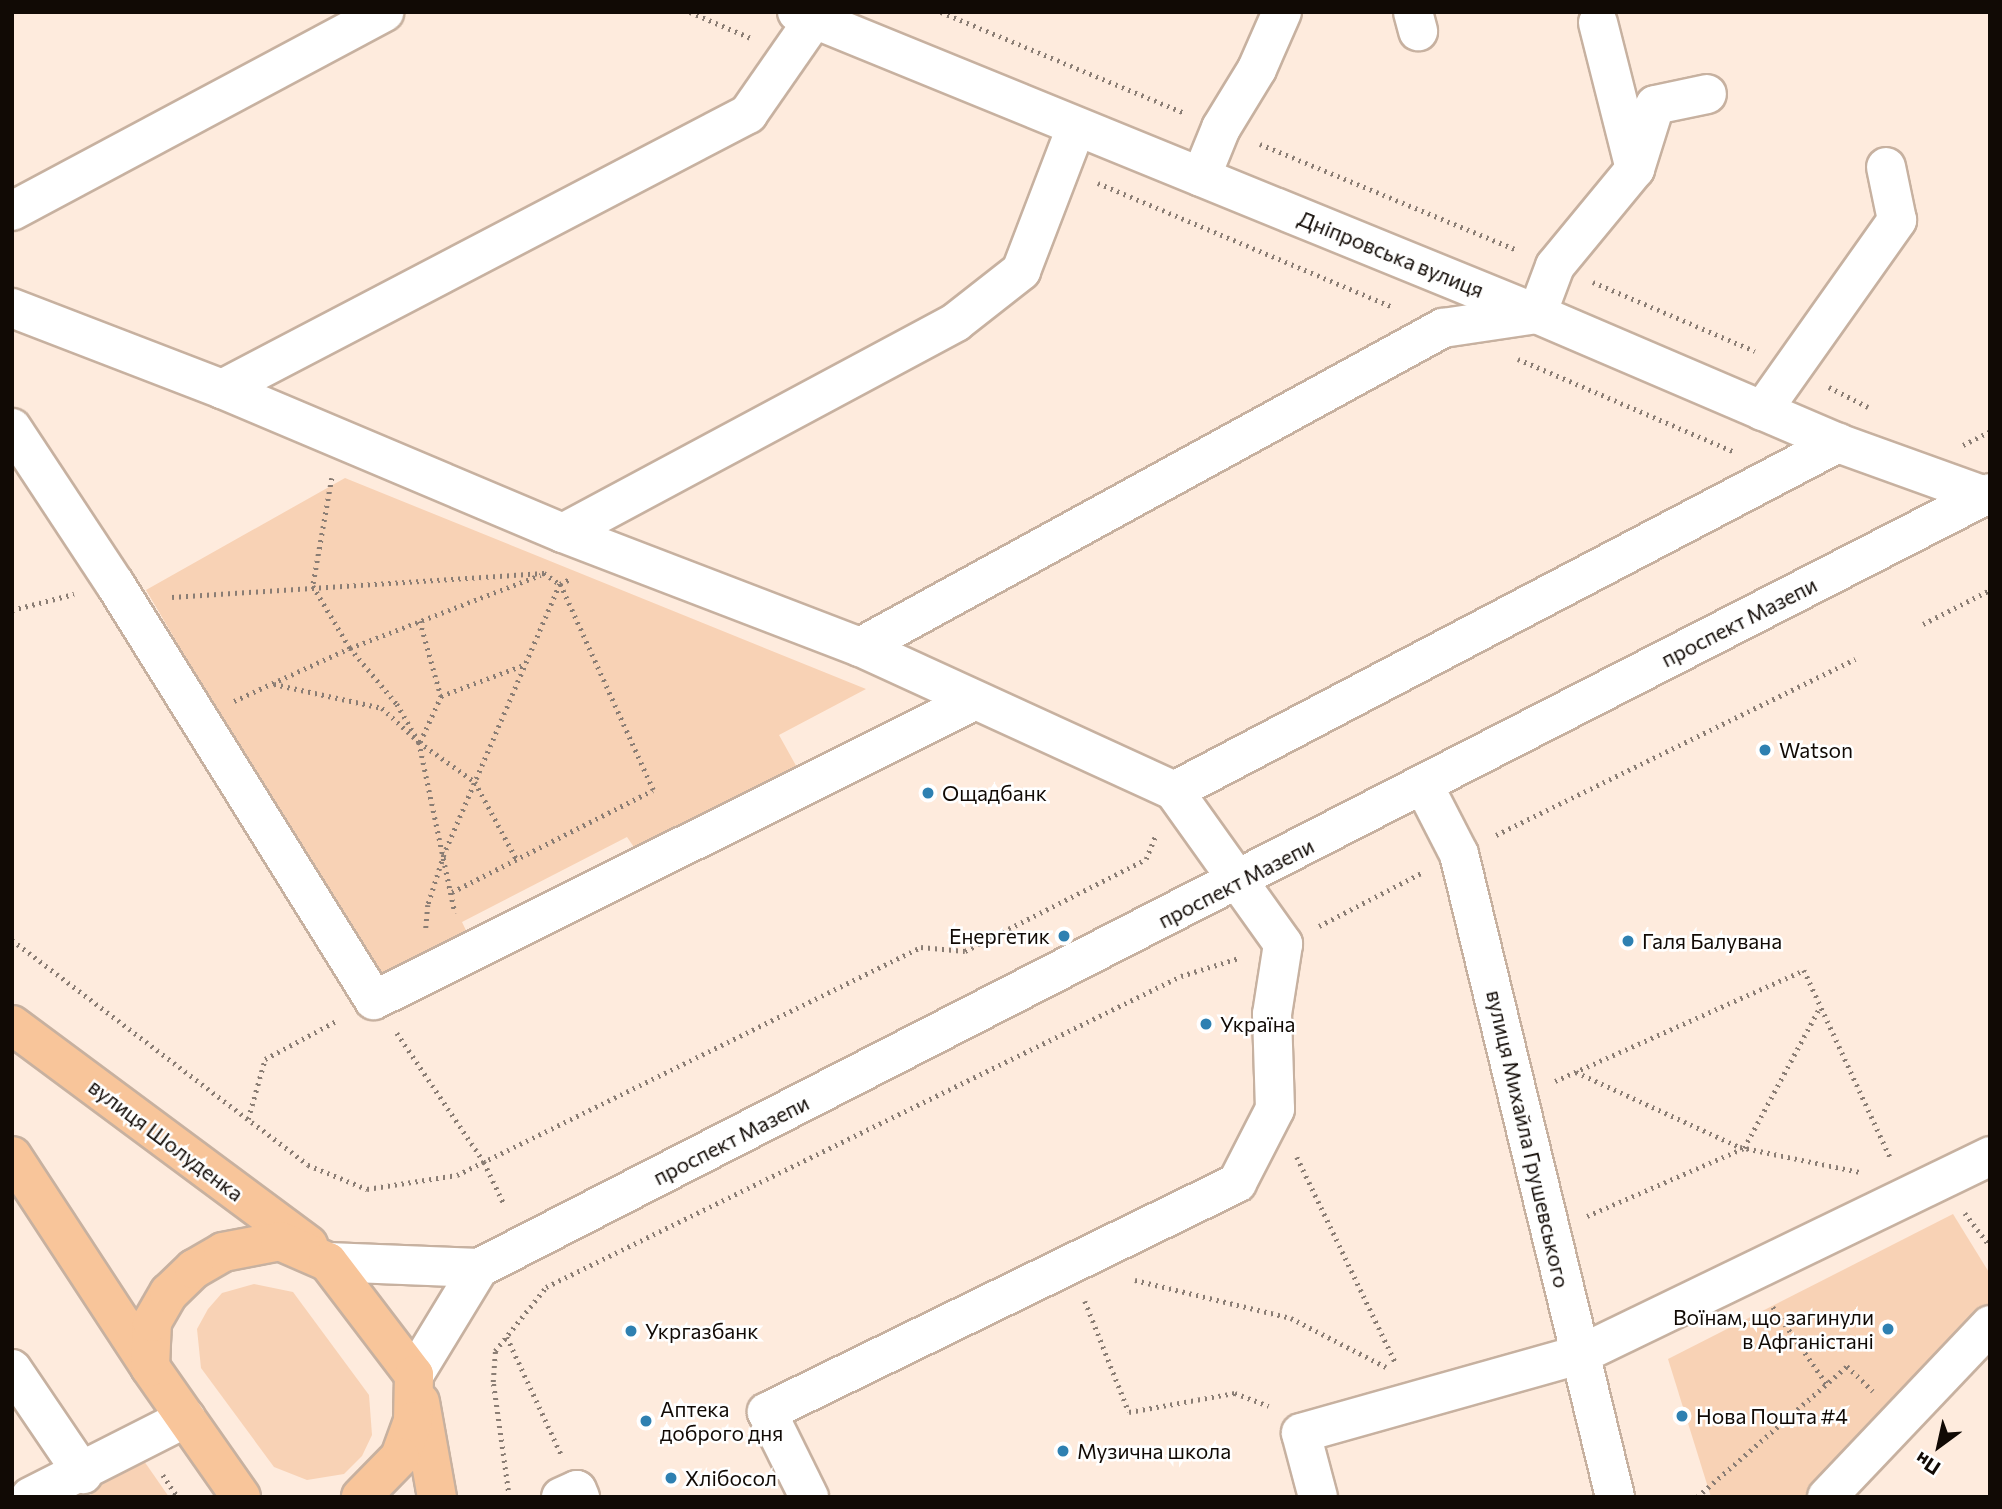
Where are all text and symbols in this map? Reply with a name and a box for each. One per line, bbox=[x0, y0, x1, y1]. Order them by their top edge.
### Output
street label: Дніпровська вулиця bbox=[1295, 205, 1487, 303]
street label: проспект Мазепи bbox=[1657, 572, 1821, 672]
place label: Watson bbox=[1779, 737, 1853, 763]
marker: Watson bbox=[1757, 742, 1773, 758]
place label: Ощадбанк bbox=[942, 780, 1047, 806]
marker: Ощадбанк bbox=[920, 785, 936, 801]
street label: проспект Мазепи bbox=[1154, 833, 1318, 933]
place label: Енергетик bbox=[949, 923, 1050, 949]
marker: Енергетик bbox=[1056, 928, 1072, 944]
place label: Галя Балувана bbox=[1642, 928, 1782, 954]
marker: Галя Балувана bbox=[1620, 933, 1636, 949]
street label: вулиця Михайла Грушевського bbox=[1481, 988, 1575, 1290]
place label: Україна bbox=[1220, 1011, 1296, 1037]
marker: Україна bbox=[1198, 1016, 1214, 1032]
street label: вулиця Шолуденка bbox=[84, 1074, 248, 1206]
street label: проспект Мазепи bbox=[649, 1090, 813, 1190]
place label: Воїнам, що загинули в Афганістані bbox=[1673, 1304, 1874, 1354]
place label: Укргазбанк bbox=[645, 1318, 758, 1344]
marker: Воїнам, що загинули в Афганістані bbox=[1880, 1321, 1896, 1337]
marker: Укргазбанк bbox=[623, 1323, 639, 1339]
place label: Аптека доброго дня bbox=[660, 1396, 783, 1446]
place label: Нова Пошта #4 bbox=[1696, 1403, 1848, 1429]
marker: Нова Пошта #4 bbox=[1674, 1408, 1690, 1424]
north arrow bbox=[1904, 1411, 1974, 1481]
marker: Аптека доброго дня bbox=[638, 1413, 654, 1429]
place label: Музична школа bbox=[1077, 1438, 1231, 1464]
marker: Музична школа bbox=[1055, 1443, 1071, 1459]
text: Пн bbox=[1910, 1448, 1944, 1481]
place label: Хлібосол bbox=[685, 1465, 777, 1491]
marker: Хлібосол bbox=[663, 1470, 679, 1486]

